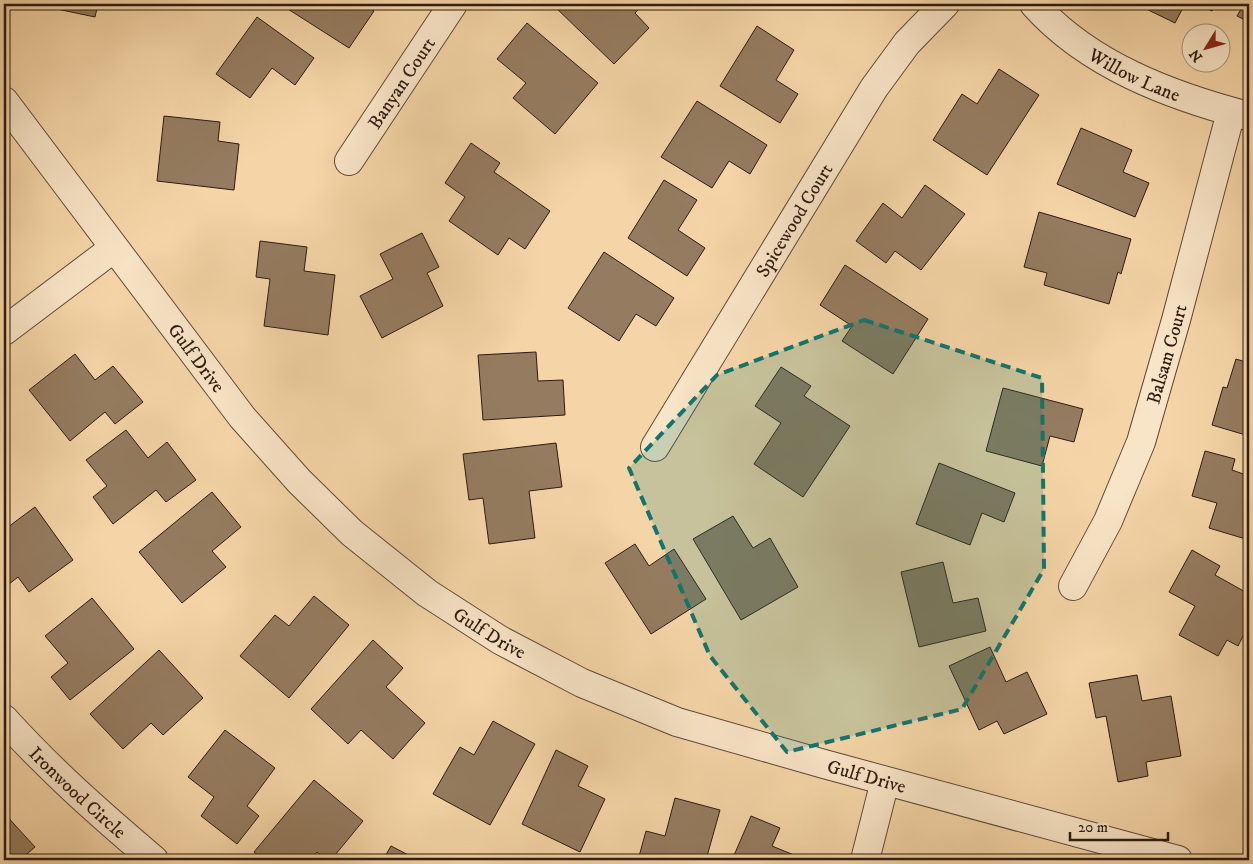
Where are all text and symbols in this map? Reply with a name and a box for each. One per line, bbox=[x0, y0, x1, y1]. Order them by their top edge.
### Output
north arrow bbox=[1180, 22, 1230, 72]
street label: Banyan Court bbox=[364, 33, 441, 134]
street label: Willow Lane bbox=[1083, 43, 1183, 107]
text: N bbox=[1185, 45, 1207, 65]
street label: Spicewood Court bbox=[751, 160, 838, 282]
street label: Balsam Court bbox=[1142, 302, 1193, 407]
street label: Gulf Drive bbox=[162, 319, 229, 398]
street label: Gulf Drive bbox=[449, 603, 529, 665]
street label: Ironwood Circle bbox=[23, 742, 130, 844]
street label: Gulf Drive bbox=[825, 755, 909, 799]
scale bar bbox=[1070, 809, 1168, 841]
text: 20 m bbox=[1078, 818, 1108, 837]

